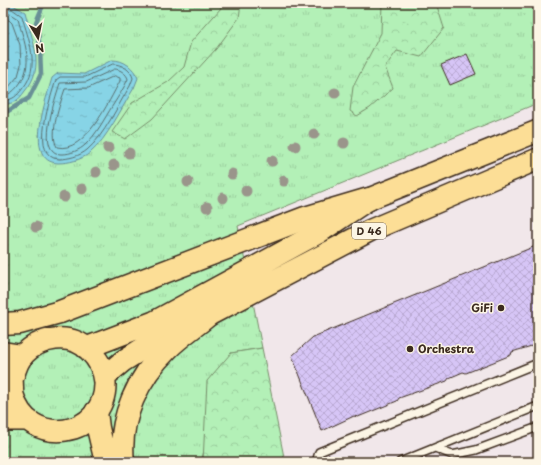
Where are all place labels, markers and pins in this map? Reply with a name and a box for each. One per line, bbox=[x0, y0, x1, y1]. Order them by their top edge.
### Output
place label: GiFi bbox=[471, 299, 493, 316]
marker: GiFi bbox=[496, 303, 506, 313]
place label: Orchestra bbox=[418, 340, 475, 357]
marker: Orchestra bbox=[405, 344, 415, 354]

